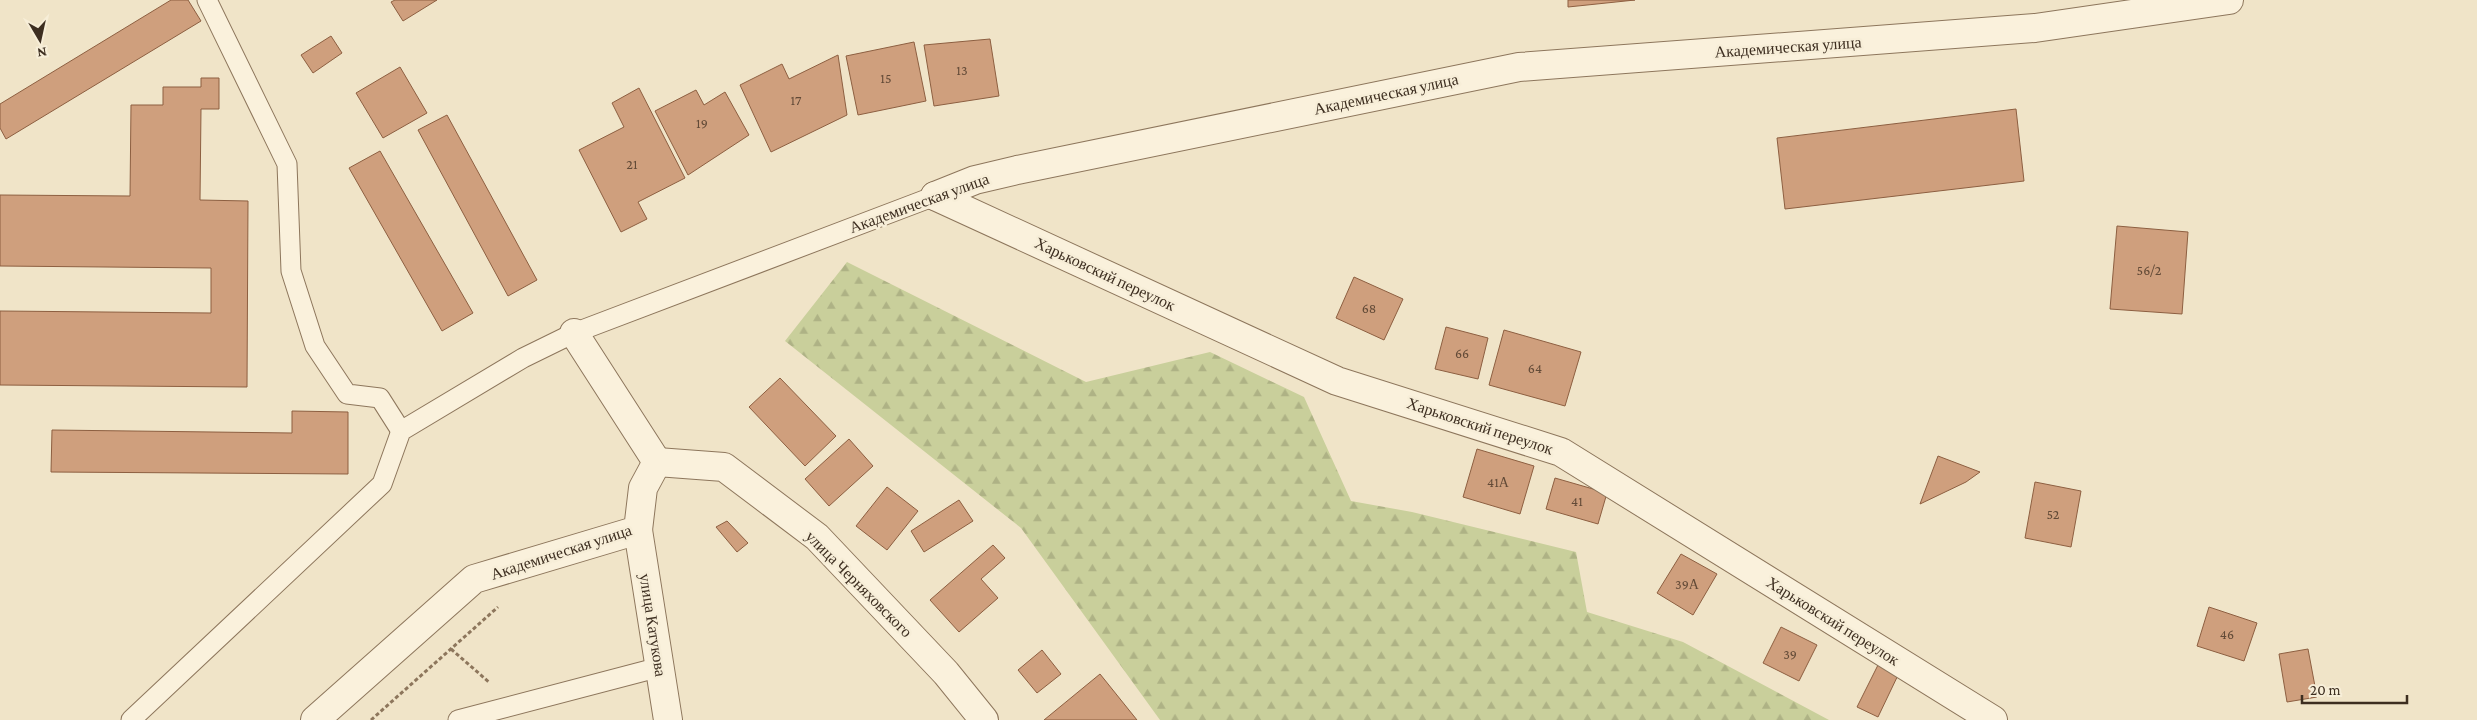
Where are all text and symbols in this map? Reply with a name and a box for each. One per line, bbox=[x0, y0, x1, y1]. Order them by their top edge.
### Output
north arrow bbox=[15, 15, 65, 65]
street label: Академическая улица bbox=[1714, 33, 1862, 62]
text: N bbox=[36, 44, 48, 62]
house number: 13 bbox=[956, 62, 968, 78]
house number: 15 bbox=[880, 70, 892, 86]
street label: Академическая улица bbox=[1312, 70, 1460, 119]
house number: 17 bbox=[790, 92, 802, 108]
house number: 19 bbox=[696, 115, 708, 131]
house number: 21 bbox=[626, 156, 638, 172]
street label: Академическая улица bbox=[847, 170, 991, 237]
street label: Харьковский переулок bbox=[1032, 234, 1178, 315]
house number: 56/2 bbox=[2137, 262, 2162, 278]
house number: 68 bbox=[1362, 300, 1376, 316]
house number: 66 bbox=[1455, 345, 1469, 361]
house number: 64 bbox=[1528, 360, 1542, 376]
street label: Харьковский переулок bbox=[1404, 394, 1556, 459]
house number: 41А bbox=[1487, 474, 1510, 490]
house number: 41 bbox=[1571, 493, 1583, 509]
house number: 52 bbox=[2047, 506, 2060, 522]
street label: Академическая улица bbox=[488, 521, 634, 584]
street label: улица Черняховского bbox=[802, 527, 916, 641]
street label: улица Катукова bbox=[635, 572, 670, 678]
street label: Харьковский переулок bbox=[1763, 573, 1902, 670]
house number: 39А bbox=[1675, 576, 1700, 592]
house number: 46 bbox=[2220, 626, 2234, 642]
house number: 39 bbox=[1783, 646, 1797, 662]
scale bar bbox=[2302, 672, 2407, 704]
text: 20 m bbox=[2310, 682, 2341, 698]

